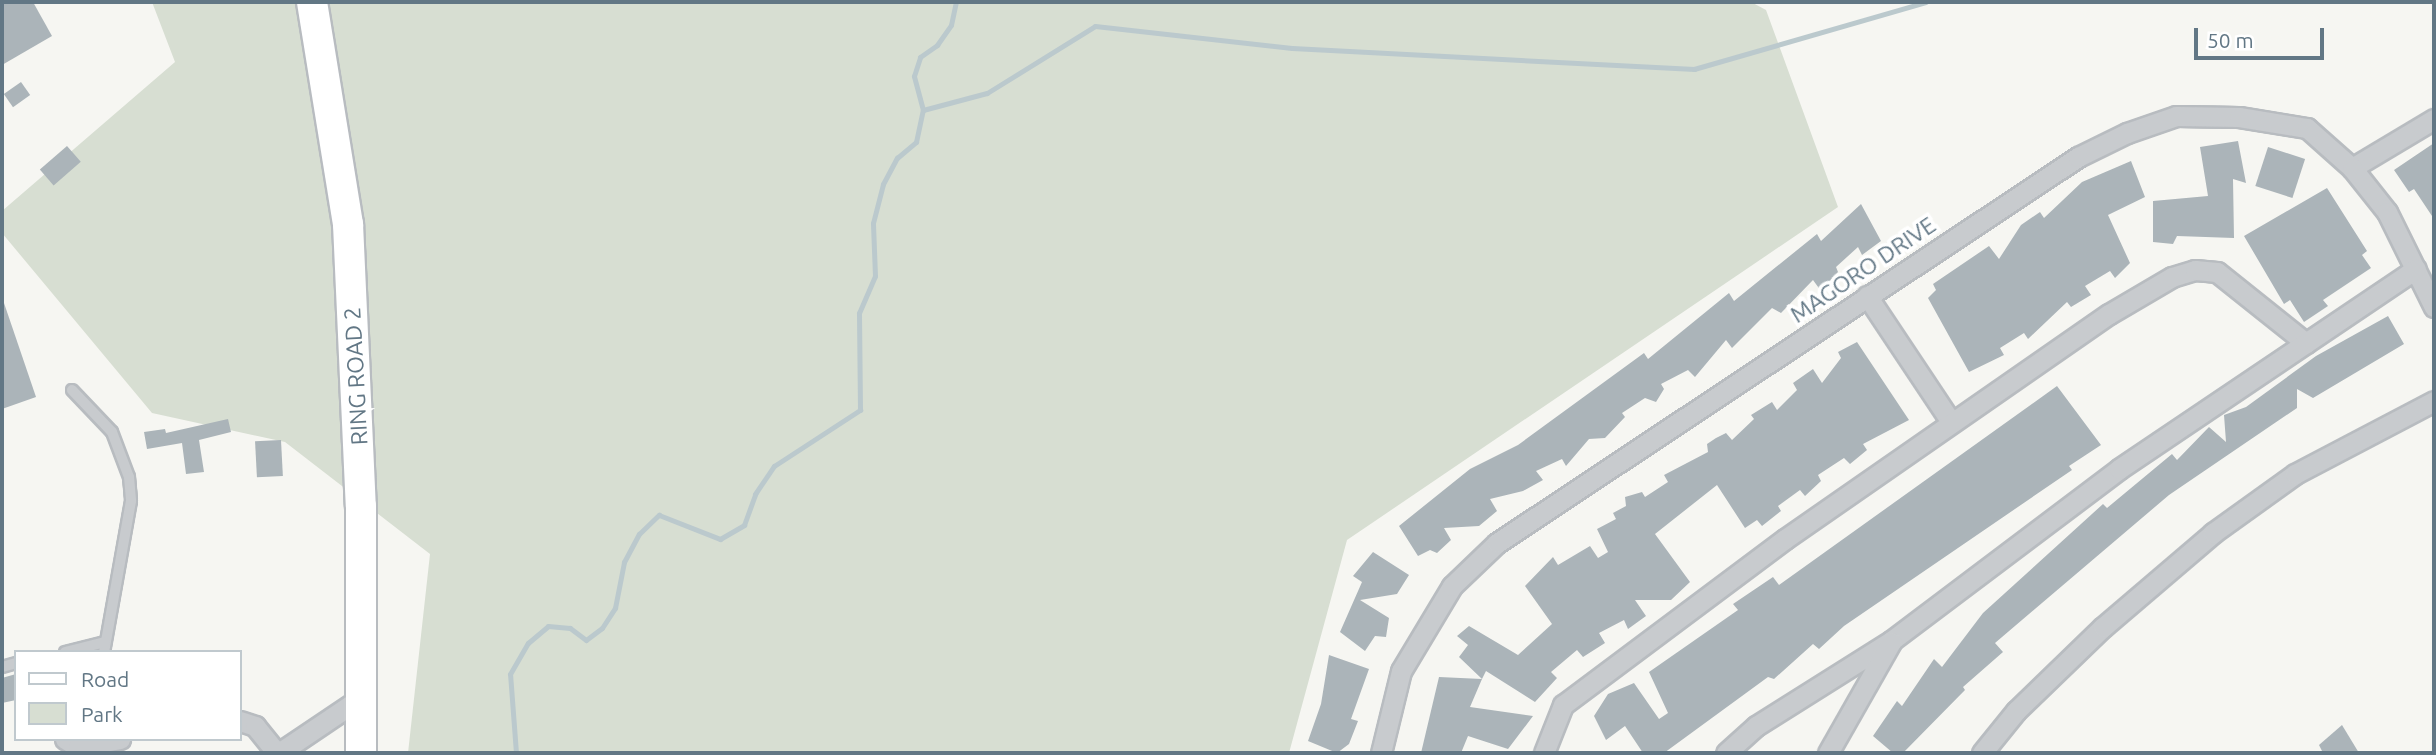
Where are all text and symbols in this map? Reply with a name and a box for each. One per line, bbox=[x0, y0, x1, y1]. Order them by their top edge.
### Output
scale bar bbox=[2198, 14, 2328, 58]
text: 50 m bbox=[2207, 28, 2254, 52]
street label: MAGORO DRIVE bbox=[1785, 211, 1941, 329]
street label: RING ROAD 2 bbox=[339, 306, 373, 446]
legend bbox=[14, 650, 242, 741]
text: Road bbox=[81, 667, 129, 691]
text: Park bbox=[81, 702, 123, 726]

